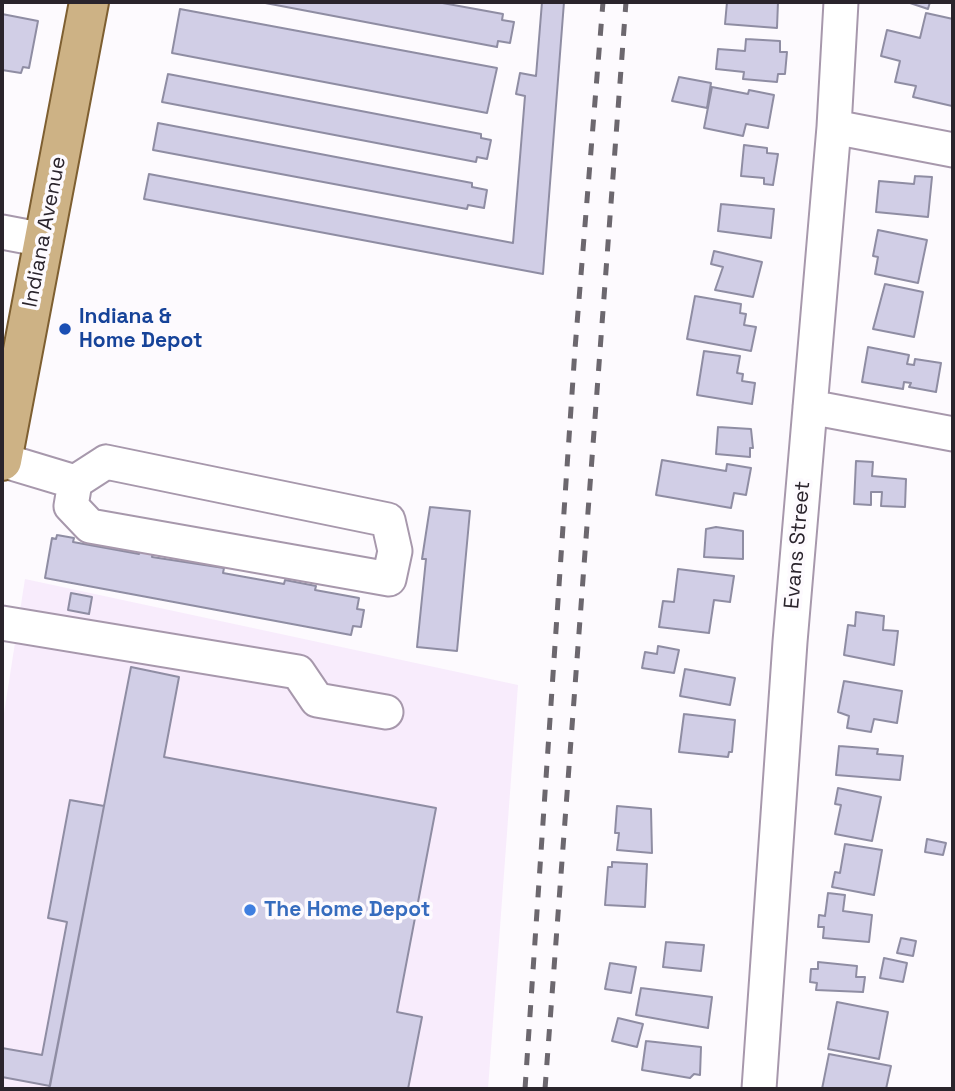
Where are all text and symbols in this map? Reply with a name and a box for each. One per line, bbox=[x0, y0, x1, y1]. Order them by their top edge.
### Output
street label: Indiana Avenue bbox=[18, 154, 72, 310]
place label: Indiana & Home Depot bbox=[79, 304, 203, 354]
marker: Indiana & Home Depot bbox=[57, 321, 73, 337]
street label: Evans Street bbox=[780, 480, 816, 610]
place label: The Home Depot bbox=[264, 897, 430, 923]
marker: The Home Depot bbox=[242, 902, 258, 918]

